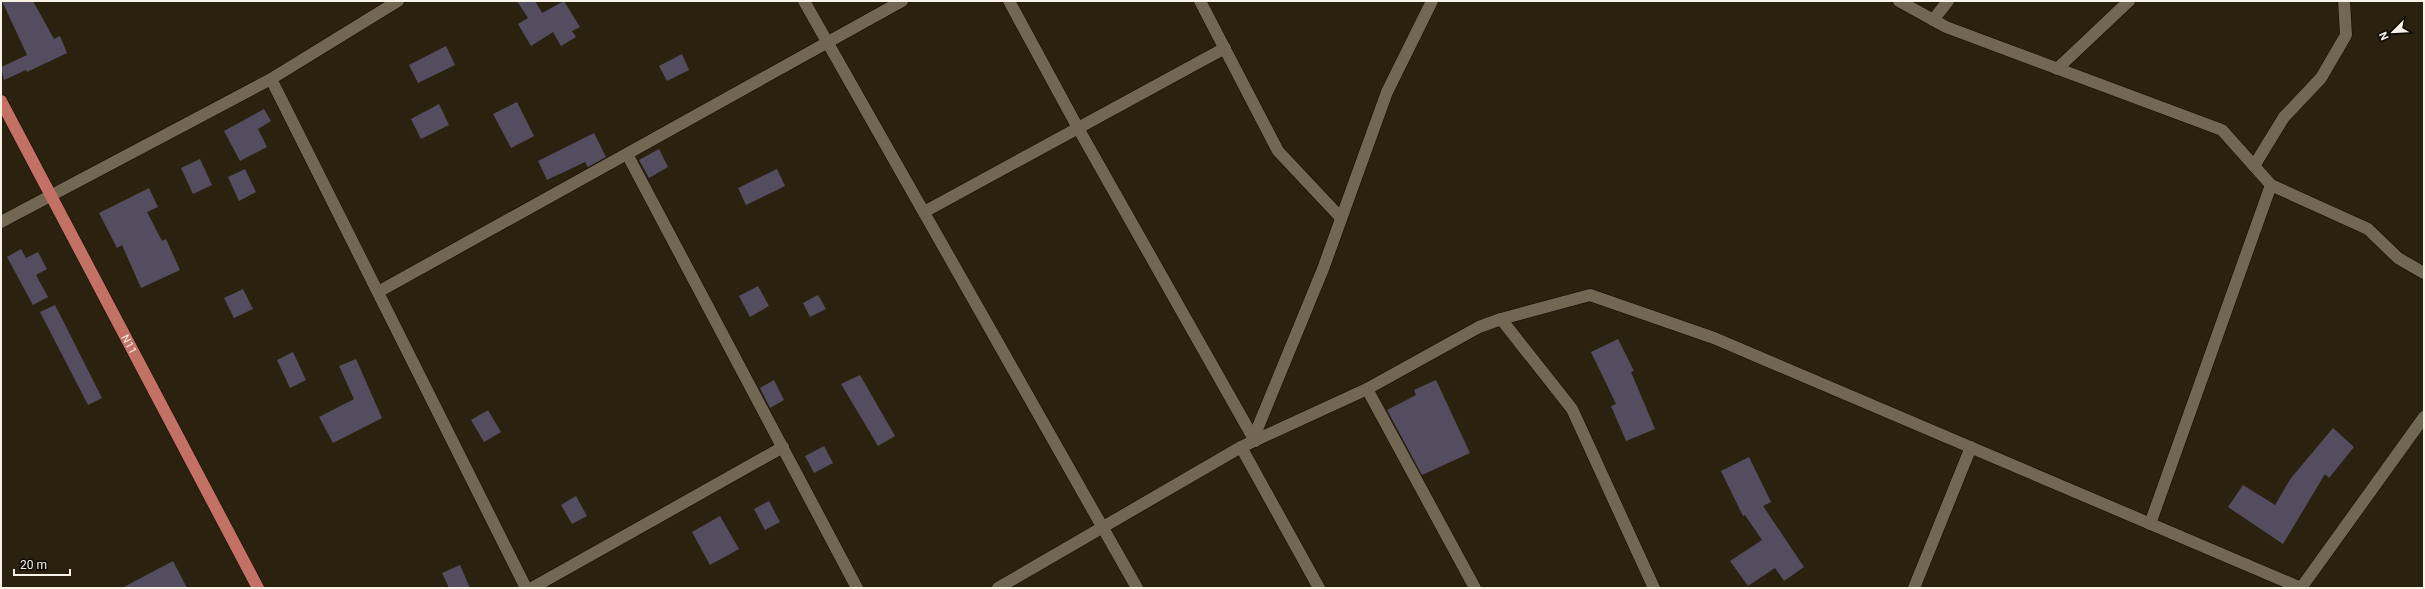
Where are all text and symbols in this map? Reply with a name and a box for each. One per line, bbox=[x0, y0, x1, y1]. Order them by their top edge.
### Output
north arrow bbox=[2373, 12, 2413, 52]
text: N bbox=[2377, 29, 2392, 42]
street label: N11 bbox=[119, 332, 140, 356]
scale bar bbox=[14, 551, 70, 577]
text: 20 m bbox=[20, 558, 47, 572]

